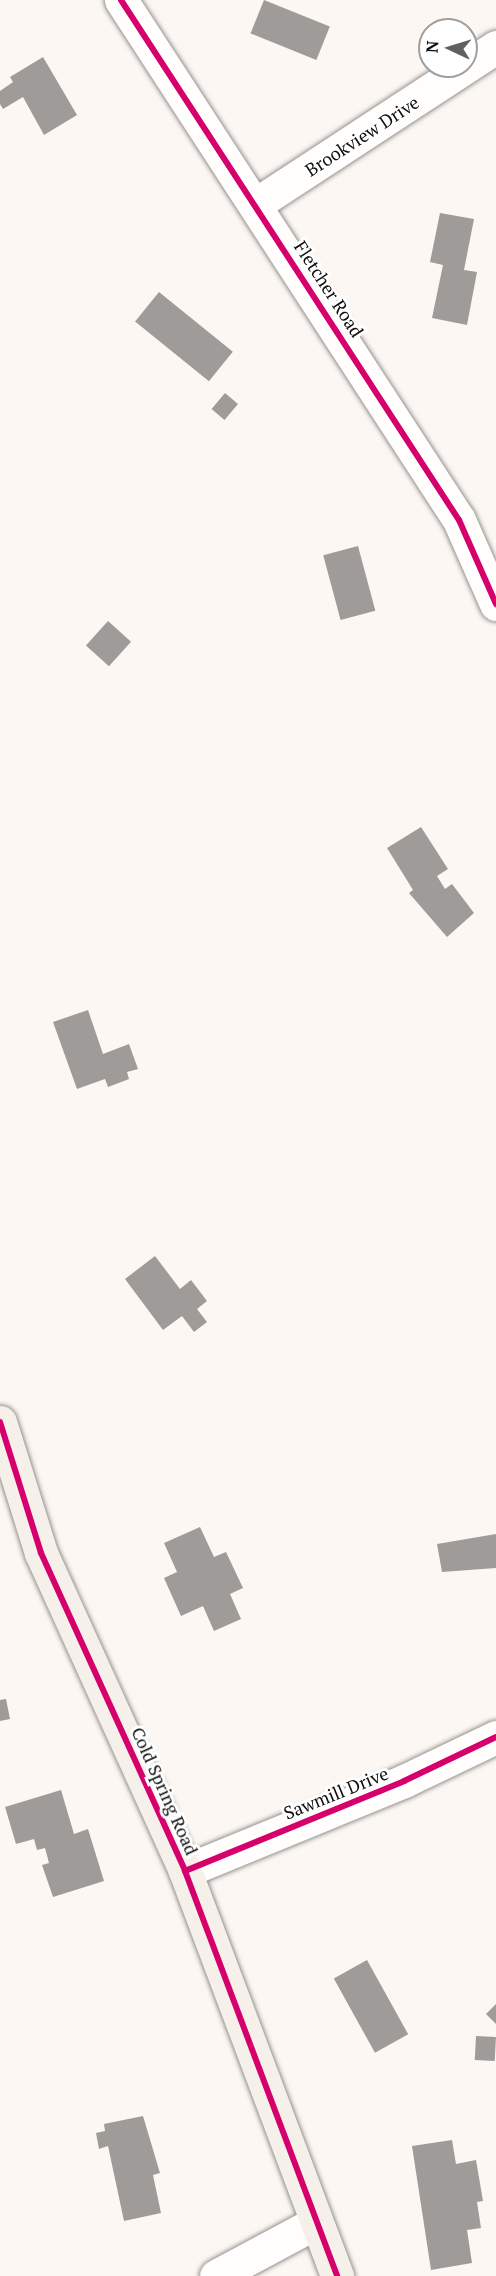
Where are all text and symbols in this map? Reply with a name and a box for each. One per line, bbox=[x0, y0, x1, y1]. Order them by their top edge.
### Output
north arrow bbox=[418, 18, 478, 78]
text: N bbox=[421, 40, 443, 54]
street label: Brookview Drive bbox=[301, 91, 423, 181]
street label: Fletcher Road bbox=[290, 237, 368, 341]
street label: Cold Spring Road bbox=[127, 1724, 203, 1858]
street label: Sawmill Drive bbox=[281, 1762, 391, 1824]

